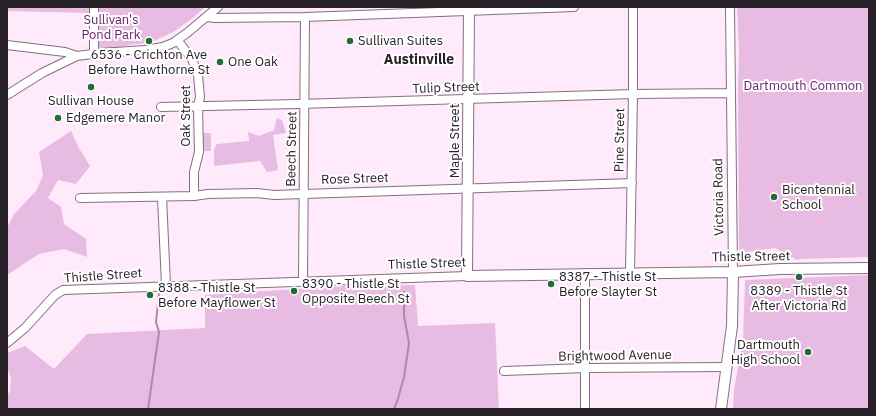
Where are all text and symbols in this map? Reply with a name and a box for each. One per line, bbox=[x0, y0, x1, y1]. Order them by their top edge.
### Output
park label: Sullivan's Pond Park bbox=[81, 12, 141, 43]
place label: Sullivan Suites bbox=[358, 33, 443, 49]
marker: 6536 - Crichton Ave Before Hawthorne St bbox=[144, 36, 154, 46]
marker: Sullivan Suites bbox=[345, 36, 355, 46]
place label: 6536 - Crichton Ave Before Hawthorne St bbox=[88, 47, 210, 78]
district label: Austinville bbox=[384, 52, 454, 68]
place label: One Oak bbox=[228, 54, 278, 70]
marker: One Oak bbox=[215, 57, 225, 67]
park label: Dartmouth Common bbox=[744, 78, 862, 94]
street label: Tulip Street bbox=[412, 79, 480, 97]
marker: Sullivan House bbox=[86, 82, 96, 92]
street label: Oak Street bbox=[178, 85, 194, 147]
place label: Sullivan House bbox=[48, 93, 134, 109]
street label: Maple Street bbox=[447, 104, 463, 178]
street label: Pine Street bbox=[612, 108, 628, 172]
place label: Edgemere Manor bbox=[66, 110, 165, 126]
street label: Beech Street bbox=[284, 111, 300, 187]
marker: Edgemere Manor bbox=[53, 113, 63, 123]
street label: Victoria Road bbox=[711, 158, 727, 236]
street label: Rose Street bbox=[321, 170, 389, 188]
place label: Bicentennial School bbox=[782, 182, 855, 213]
marker: Bicentennial School bbox=[769, 192, 779, 202]
street label: Thistle Street bbox=[712, 249, 790, 265]
street label: Thistle Street bbox=[388, 255, 466, 273]
street label: Thistle Street bbox=[63, 265, 143, 287]
place label: 8387 - Thistle St Before Slayter St bbox=[559, 269, 657, 300]
marker: 8389 - Thistle St After Victoria Rd bbox=[794, 272, 804, 282]
place label: 8390 - Thistle St Opposite Beech St bbox=[302, 276, 410, 307]
marker: 8387 - Thistle St Before Slayter St bbox=[546, 279, 556, 289]
place label: 8388 - Thistle St Before Mayflower St bbox=[158, 280, 276, 311]
place label: 8389 - Thistle St After Victoria Rd bbox=[750, 283, 848, 314]
marker: 8390 - Thistle St Opposite Beech St bbox=[289, 286, 299, 296]
marker: 8388 - Thistle St Before Mayflower St bbox=[145, 290, 155, 300]
place label: Dartmouth High School bbox=[731, 337, 800, 368]
street label: Brightwood Avenue bbox=[558, 347, 672, 365]
marker: Dartmouth High School bbox=[803, 347, 813, 357]

